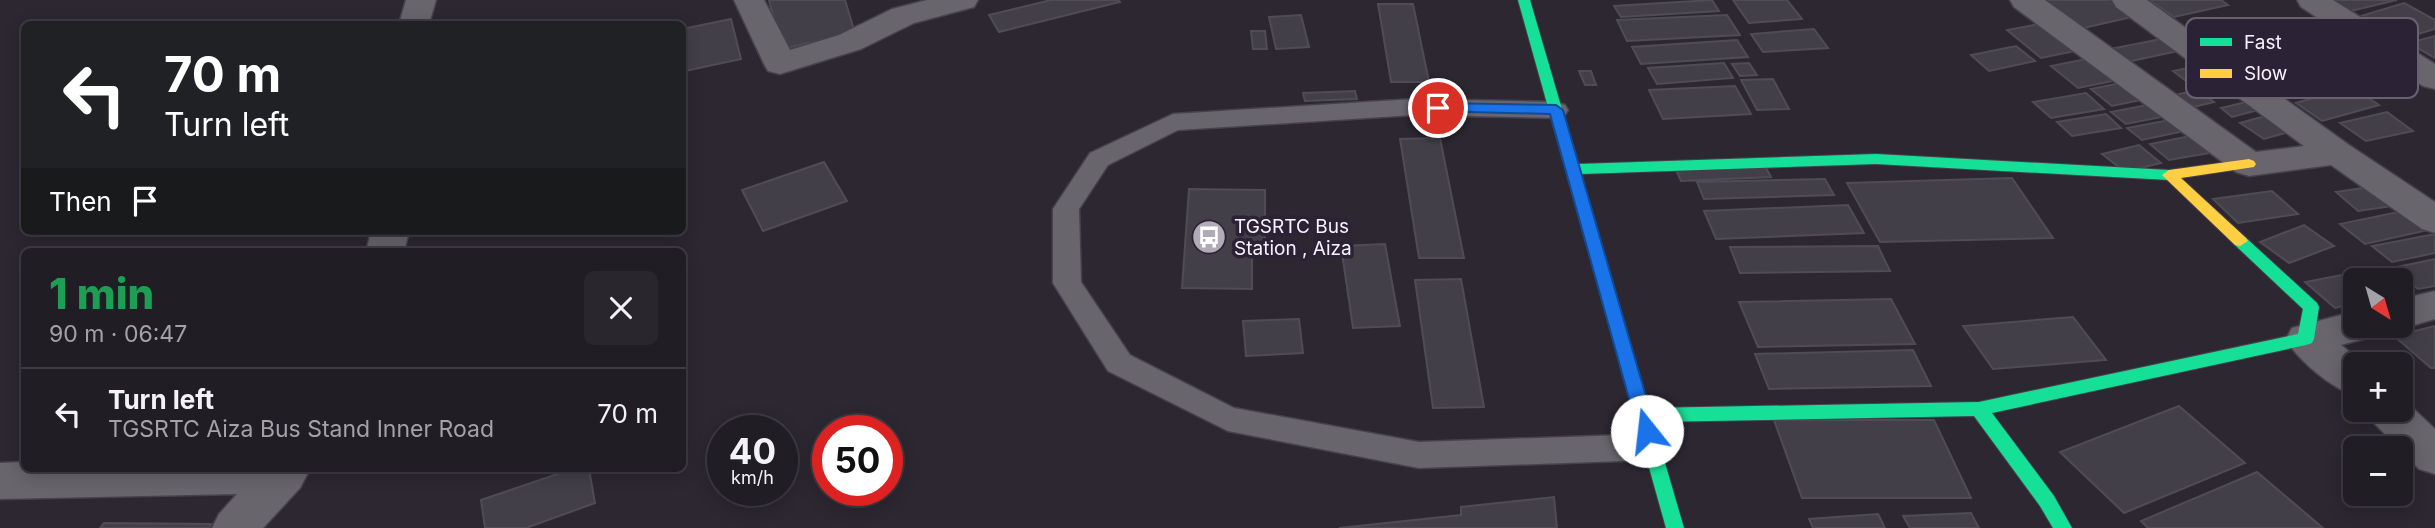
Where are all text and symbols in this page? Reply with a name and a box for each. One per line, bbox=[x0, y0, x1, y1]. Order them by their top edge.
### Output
legend bbox=[2186, 18, 2418, 98]
text: Fast bbox=[2244, 31, 2282, 54]
text: 70 m bbox=[164, 45, 281, 104]
icon: left bbox=[49, 49, 140, 140]
text: Slow bbox=[2244, 62, 2287, 85]
pin bbox=[1408, 78, 1468, 138]
icon: arrive bbox=[1419, 89, 1457, 127]
text: Turn left bbox=[164, 105, 289, 144]
icon: arrive bbox=[126, 182, 164, 220]
text: Then bbox=[49, 186, 112, 217]
place label: TGSRTC Bus Station , Aiza bbox=[1234, 215, 1352, 260]
bus stop icon: TGSRTC Bus Station , Aiza bbox=[1190, 218, 1228, 256]
text: 1 min bbox=[49, 268, 154, 319]
north arrow bbox=[2343, 268, 2413, 338]
map controls bbox=[2343, 268, 2413, 506]
button: close bbox=[584, 271, 658, 345]
text: 90 m · 06:47 bbox=[49, 320, 187, 348]
button: + bbox=[2343, 352, 2413, 422]
text: Turn left bbox=[108, 384, 214, 415]
position arrow bbox=[1610, 394, 1684, 468]
icon: left bbox=[49, 395, 87, 433]
text: 70 m bbox=[597, 398, 658, 429]
text: TGSRTC Aiza Bus Stand Inner Road bbox=[108, 415, 494, 443]
speed limit sign: 50 bbox=[812, 415, 903, 506]
text: 40 bbox=[729, 430, 776, 472]
button: − bbox=[2343, 436, 2413, 506]
text: km/h bbox=[731, 467, 774, 488]

